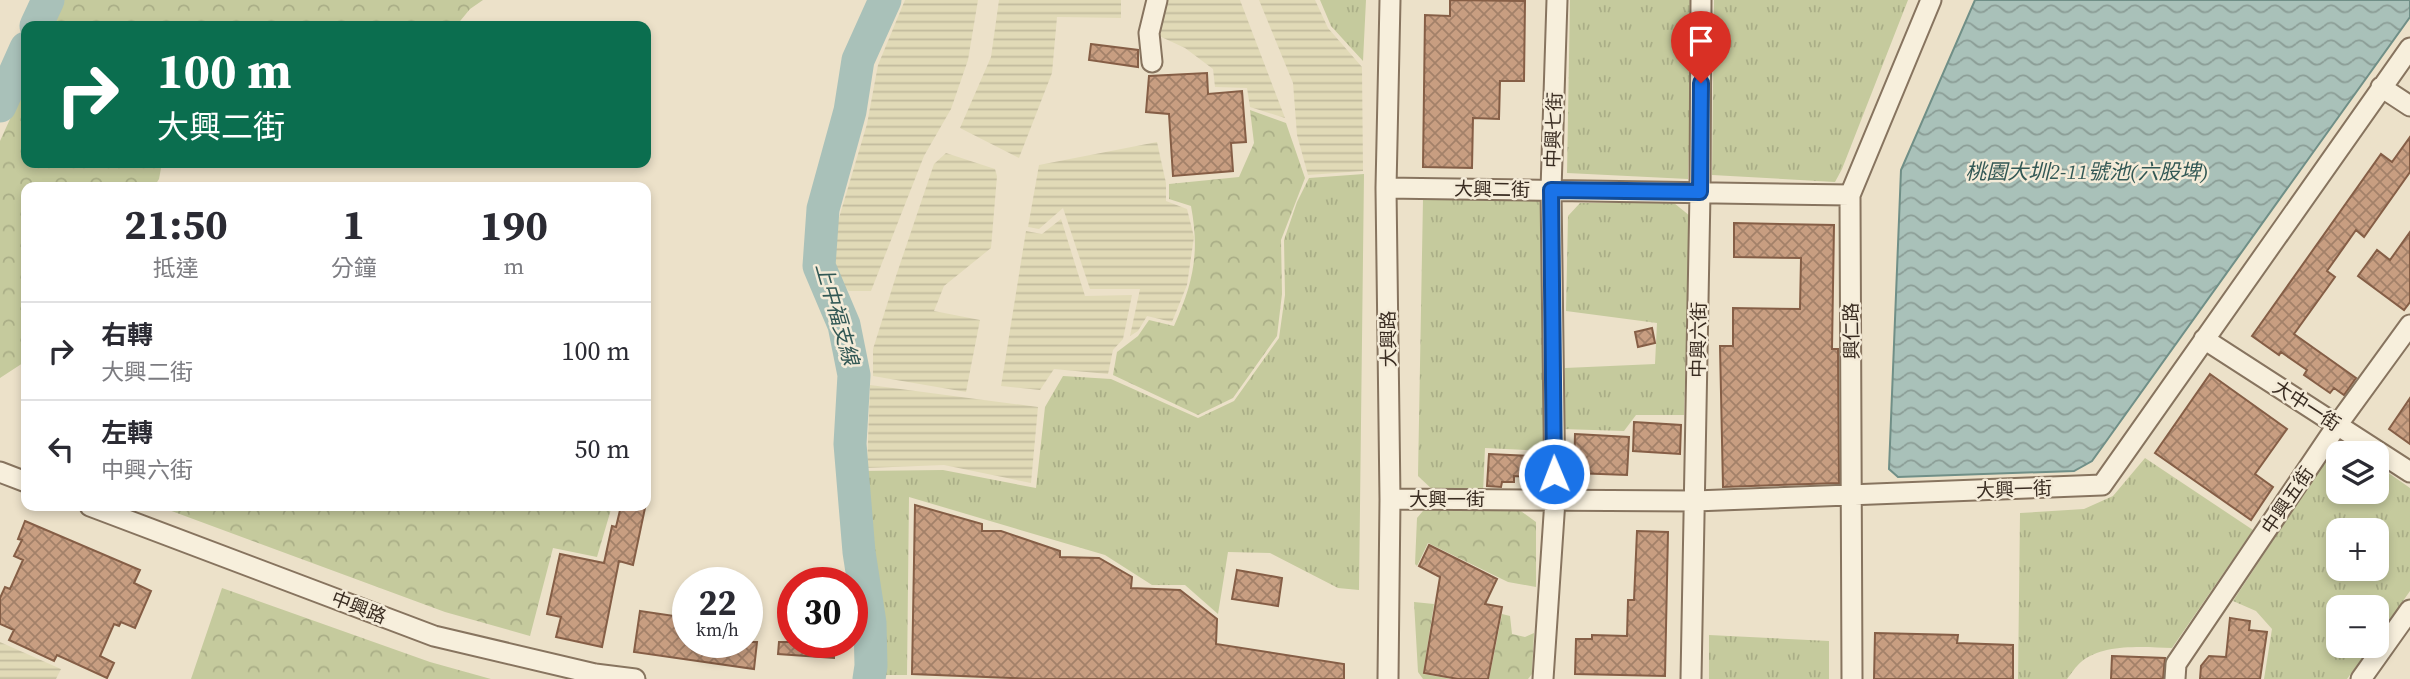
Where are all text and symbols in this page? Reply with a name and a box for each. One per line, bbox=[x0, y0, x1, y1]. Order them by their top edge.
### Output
pin bbox=[1671, 11, 1731, 83]
icon: arrive bbox=[1682, 22, 1720, 60]
text: 100 m bbox=[157, 37, 292, 104]
icon: right bbox=[42, 49, 133, 140]
street label: 中興七街 bbox=[1539, 92, 1567, 168]
text: 大興二街 bbox=[157, 105, 285, 149]
water label: 桃園大圳2-11號池(六股埤) bbox=[1965, 157, 2209, 186]
street label: 大興二街 bbox=[1454, 175, 1530, 203]
text: 21:50 bbox=[124, 195, 228, 253]
text: 1 bbox=[342, 195, 365, 253]
text: 190 bbox=[480, 196, 548, 254]
text: m bbox=[503, 250, 524, 282]
text: 抵達 bbox=[153, 252, 199, 284]
text: 分鐘 bbox=[331, 252, 377, 284]
water label: 上中福支線 bbox=[809, 259, 866, 370]
street label: 中興六街 bbox=[1684, 302, 1712, 378]
street label: 興仁路 bbox=[1838, 302, 1864, 360]
street label: 大興路 bbox=[1375, 310, 1401, 368]
text: 右轉 bbox=[101, 317, 153, 353]
icon: right bbox=[42, 332, 80, 370]
text: 100 m bbox=[562, 333, 630, 369]
text: 大興二街 bbox=[101, 356, 193, 388]
street label: 大中一街 bbox=[2268, 373, 2346, 437]
text: 左轉 bbox=[101, 415, 153, 451]
icon: left bbox=[42, 430, 80, 468]
text: 50 m bbox=[575, 431, 630, 467]
position arrow bbox=[1517, 437, 1591, 511]
map controls bbox=[2326, 441, 2389, 658]
button: layers bbox=[2326, 441, 2389, 504]
text: 中興六街 bbox=[101, 454, 193, 486]
street label: 中興五街 bbox=[2255, 461, 2319, 539]
street label: 大興一街 bbox=[1976, 475, 2052, 503]
street label: 大興一街 bbox=[1409, 486, 1485, 512]
button: + bbox=[2326, 518, 2389, 581]
speed limit sign: 30 bbox=[777, 567, 868, 658]
text: 22 bbox=[699, 579, 736, 627]
street label: 中興路 bbox=[328, 585, 390, 629]
button: − bbox=[2326, 595, 2389, 658]
text: km/h bbox=[696, 617, 739, 642]

